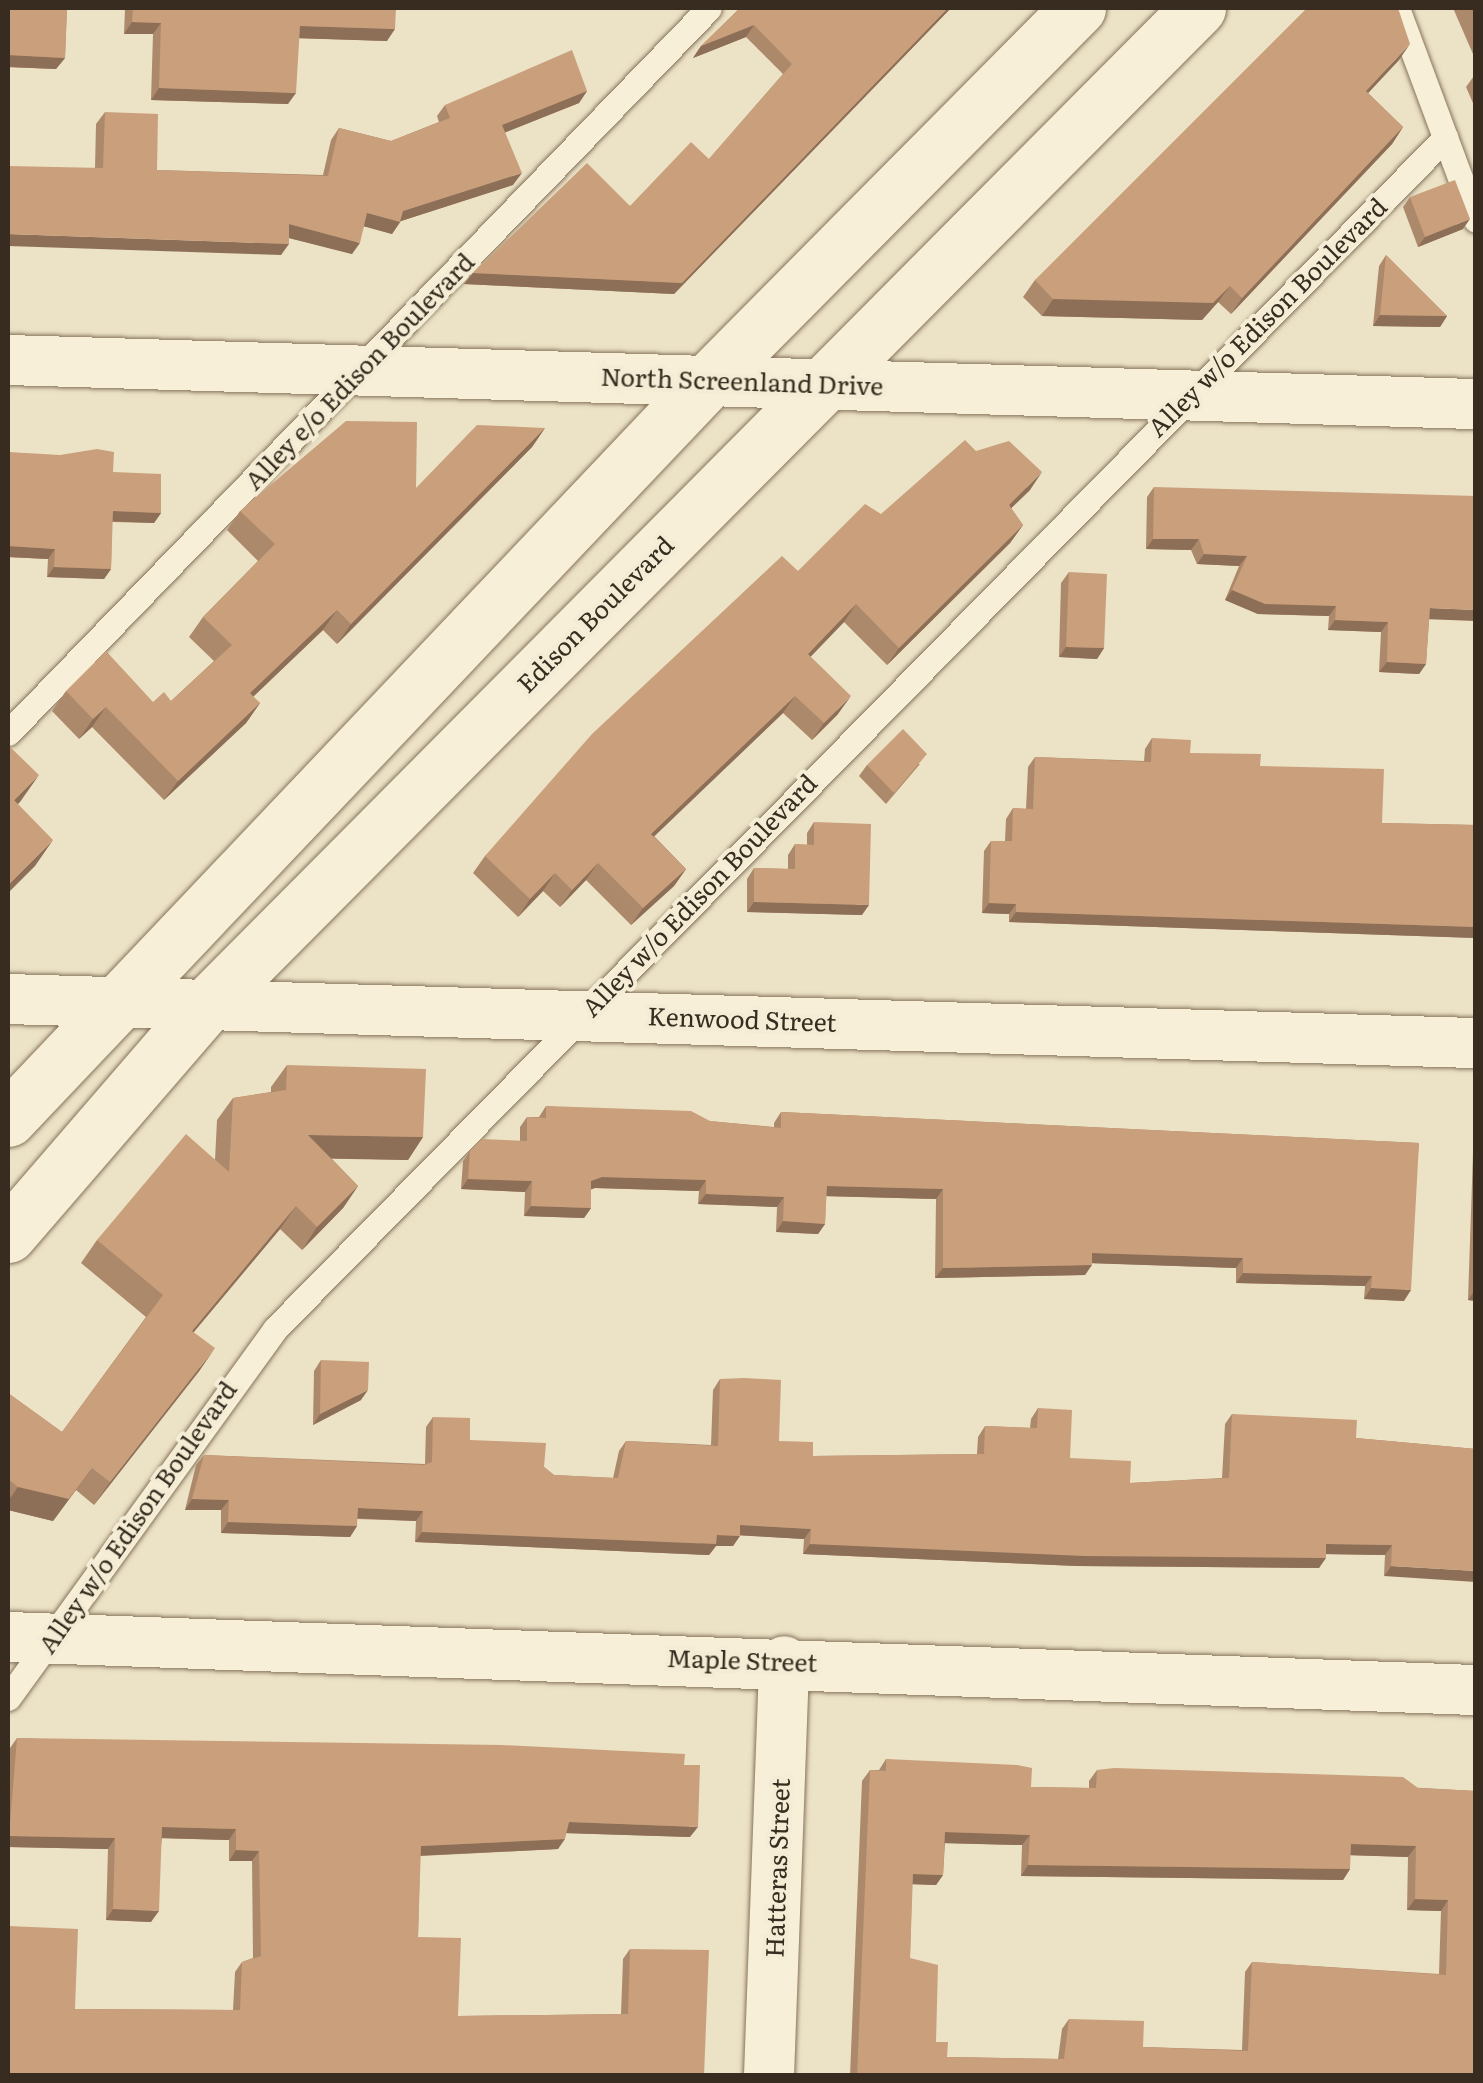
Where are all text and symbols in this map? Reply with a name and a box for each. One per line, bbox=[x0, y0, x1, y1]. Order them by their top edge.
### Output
street label: Alley w/o Edison Boulevard bbox=[1141, 191, 1393, 443]
street label: Alley e/o Edison Boulevard bbox=[238, 246, 480, 496]
street label: North Screenland Drive bbox=[600, 361, 884, 401]
street label: Edison Boulevard bbox=[511, 530, 679, 698]
street label: Alley w/o Edison Boulevard bbox=[575, 768, 823, 1022]
street label: Kenwood Street bbox=[647, 1001, 837, 1037]
street label: Alley w/o Edison Boulevard bbox=[31, 1375, 243, 1659]
street label: Maple Street bbox=[666, 1642, 818, 1678]
street label: Hatteras Street bbox=[759, 1778, 795, 1958]

